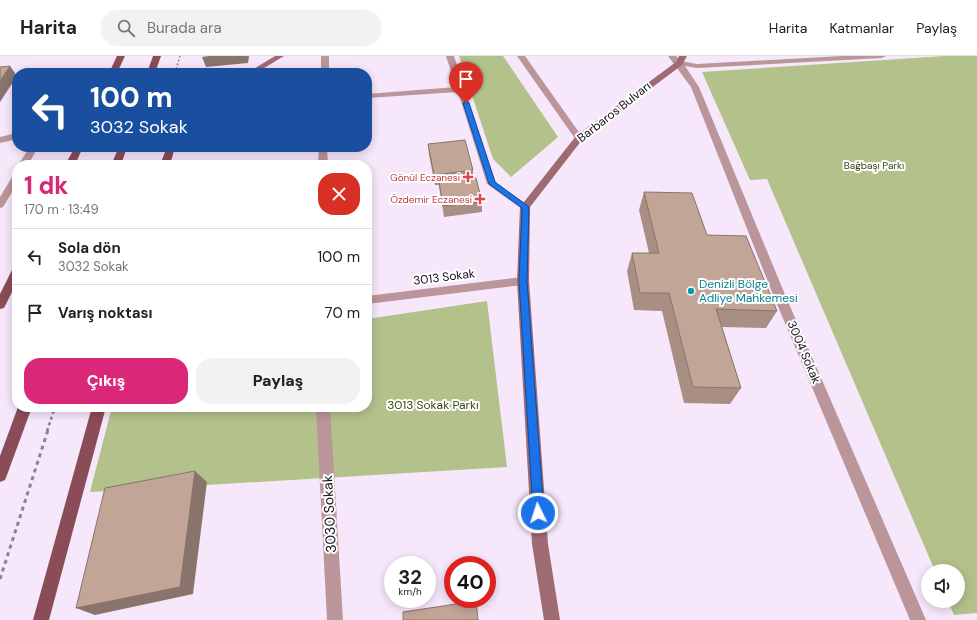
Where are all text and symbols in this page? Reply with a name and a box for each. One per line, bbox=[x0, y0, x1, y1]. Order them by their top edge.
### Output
search box bbox=[101, 10, 381, 46]
text: Harita bbox=[20, 15, 77, 40]
icon: search bbox=[115, 17, 137, 39]
text: Burada ara bbox=[147, 18, 222, 38]
text: Harita bbox=[769, 19, 807, 37]
text: Katmanlar bbox=[829, 19, 894, 37]
text: Paylaş bbox=[916, 19, 957, 37]
pin bbox=[449, 62, 483, 103]
icon: arrive bbox=[455, 68, 477, 90]
street label: Barbaros Bulvarı bbox=[574, 78, 654, 146]
text: 100 m bbox=[90, 79, 173, 116]
icon: left bbox=[24, 84, 76, 136]
text: 3032 Sokak bbox=[90, 115, 188, 139]
park label: Bağbaşı Parkı bbox=[844, 159, 904, 172]
text: 1 dk bbox=[24, 170, 68, 201]
place label: Gönül Eczanesi bbox=[390, 171, 460, 184]
marker: Gönül Eczanesi bbox=[463, 172, 473, 182]
button: close bbox=[318, 173, 360, 215]
place label: Özdemir Eczanesi bbox=[390, 193, 472, 206]
marker: Özdemir Eczanesi bbox=[475, 194, 485, 204]
text: 170 m · 13:49 bbox=[24, 201, 99, 218]
text: Sola dön bbox=[58, 238, 121, 258]
icon: left bbox=[24, 246, 46, 268]
text: 100 m bbox=[317, 247, 360, 267]
text: 3032 Sokak bbox=[58, 258, 129, 275]
street label: 3013 Sokak bbox=[412, 265, 476, 289]
place label: Denizli Bölge Adliye Mahkemesi bbox=[699, 276, 798, 306]
marker: Denizli Bölge Adliye Mahkemesi bbox=[686, 286, 696, 296]
icon: arrive bbox=[24, 302, 46, 324]
text: Varış noktası bbox=[58, 303, 152, 323]
text: 70 m bbox=[325, 303, 360, 323]
street label: 3004 Sokak bbox=[784, 318, 824, 386]
button: Çıkış bbox=[24, 358, 188, 404]
button: Paylaş bbox=[196, 358, 360, 404]
park label: 3013 Sokak Parkı bbox=[387, 397, 479, 413]
street label: 3030 Sokak bbox=[318, 475, 340, 553]
position arrow bbox=[517, 492, 559, 534]
speed limit sign: 40 bbox=[444, 556, 496, 608]
text: 32 bbox=[398, 564, 422, 590]
map controls bbox=[921, 564, 965, 608]
button: sound bbox=[921, 564, 965, 608]
text: km/h bbox=[398, 585, 422, 598]

